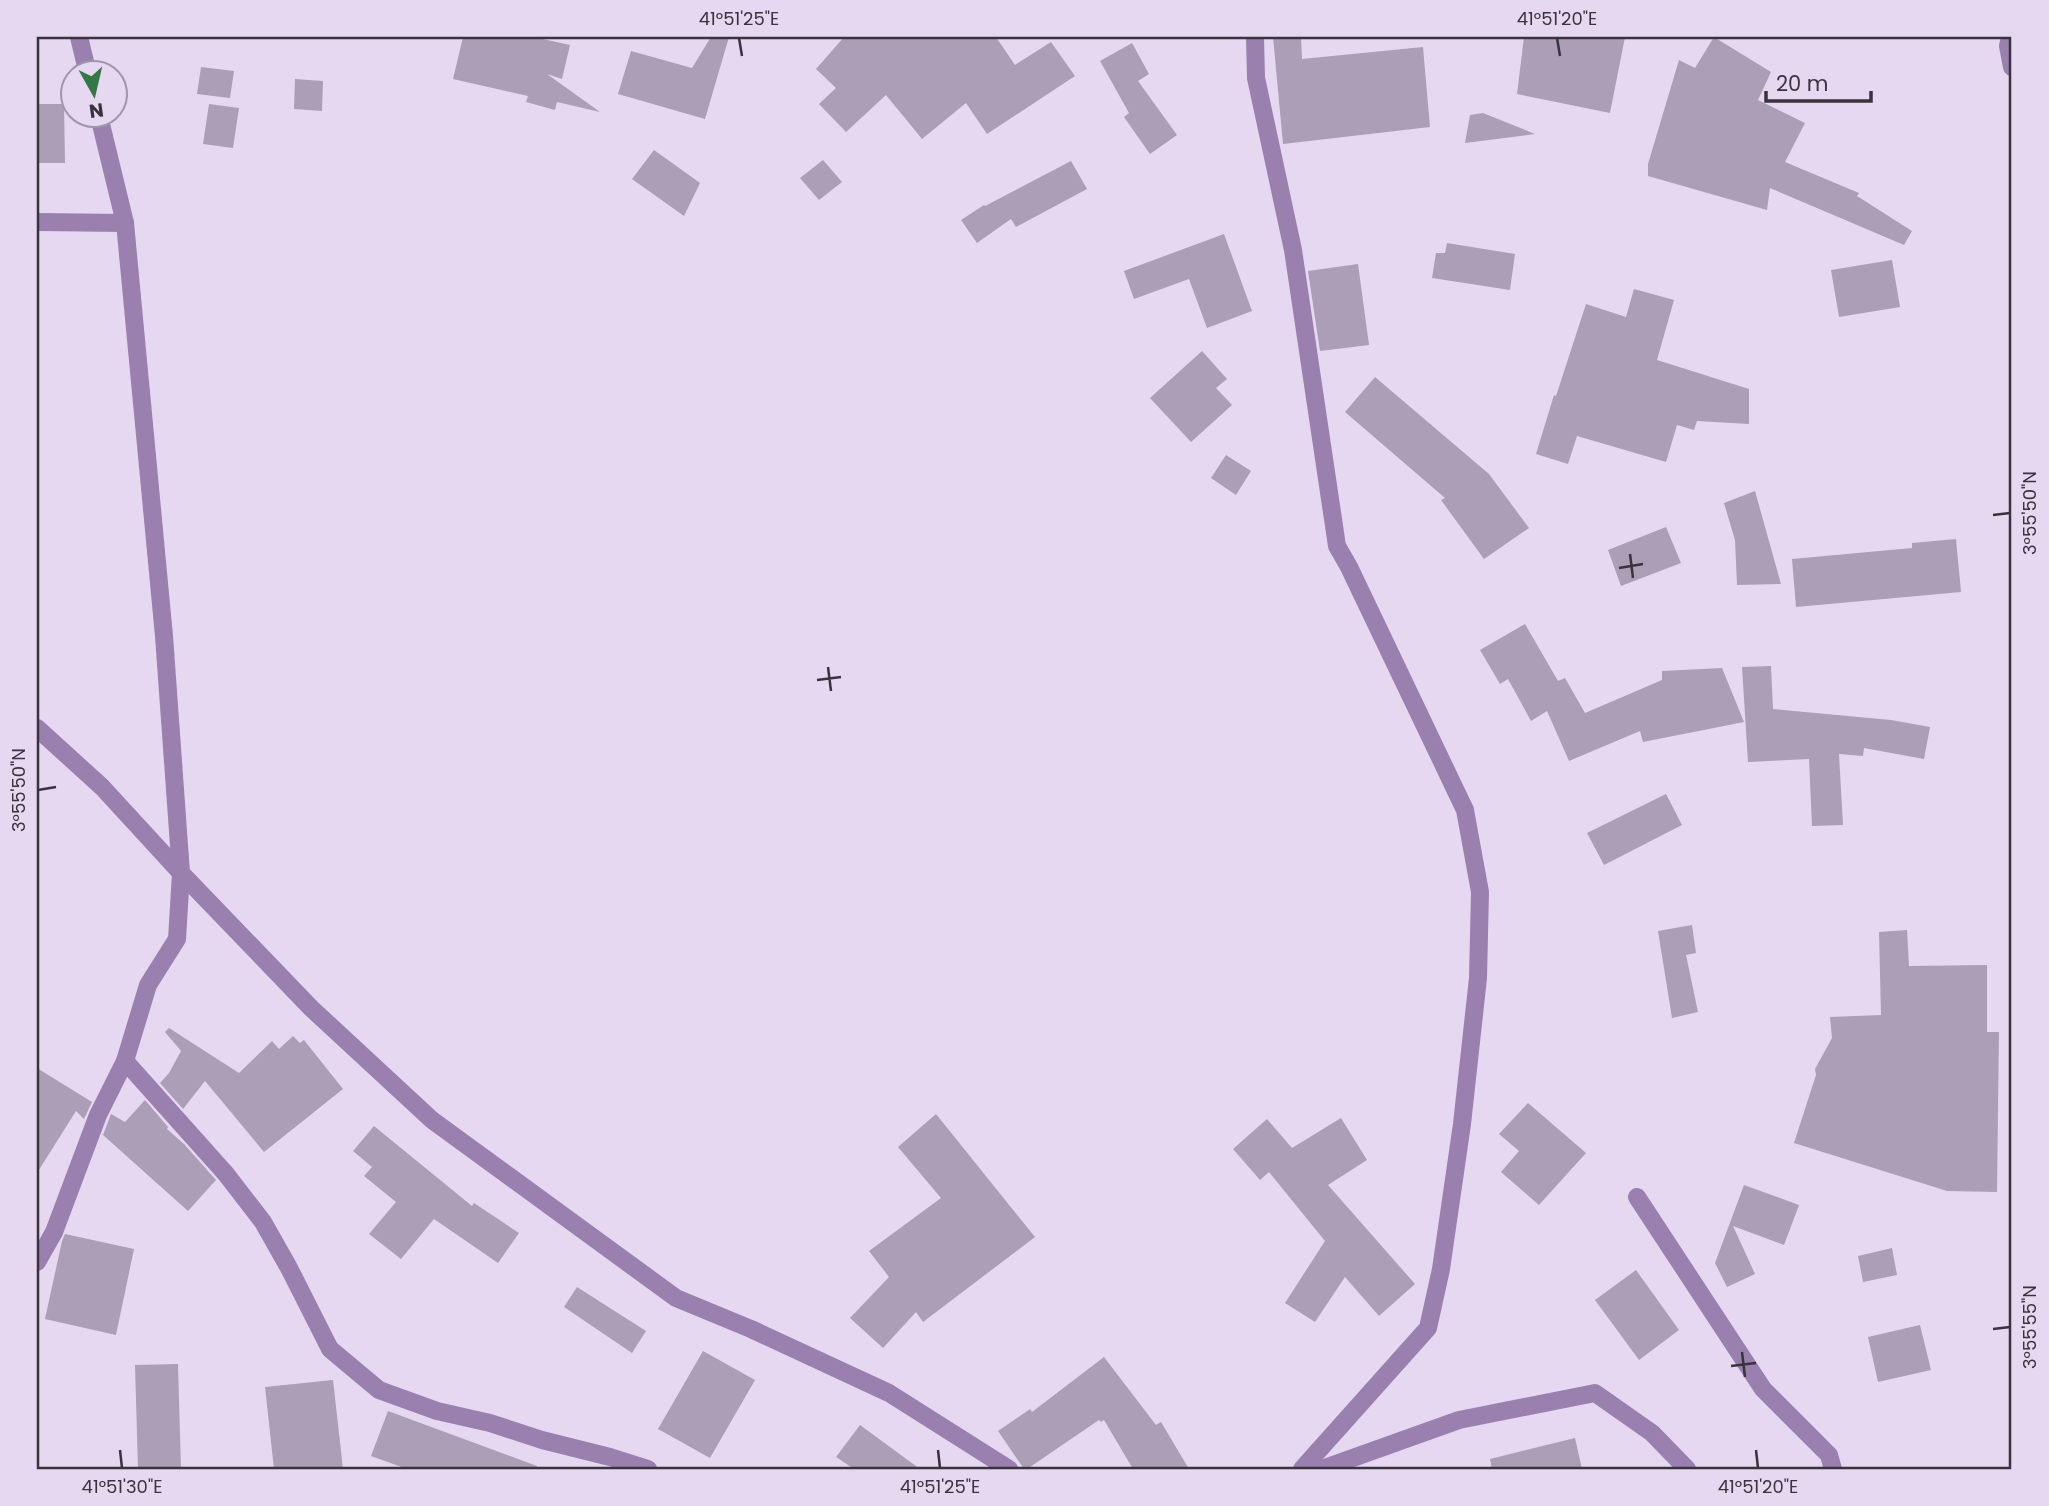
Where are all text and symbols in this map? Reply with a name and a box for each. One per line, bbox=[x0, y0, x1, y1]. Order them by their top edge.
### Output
text: 41°51'25"E bbox=[699, 6, 779, 31]
text: 41°51'20"E bbox=[1517, 6, 1597, 31]
north arrow bbox=[60, 60, 130, 130]
scale bar bbox=[1766, 60, 1870, 104]
text: 20 m bbox=[1776, 69, 1829, 98]
text: N bbox=[87, 96, 105, 125]
text: 3°55'50"N bbox=[2017, 471, 2042, 555]
text: 3°55'50"N bbox=[6, 748, 31, 832]
text: 3°55'55"N bbox=[2017, 1285, 2042, 1369]
text: 41°51'30"E bbox=[82, 1474, 162, 1499]
text: 41°51'25"E bbox=[900, 1474, 980, 1499]
text: 41°51'20"E bbox=[1718, 1474, 1798, 1499]

